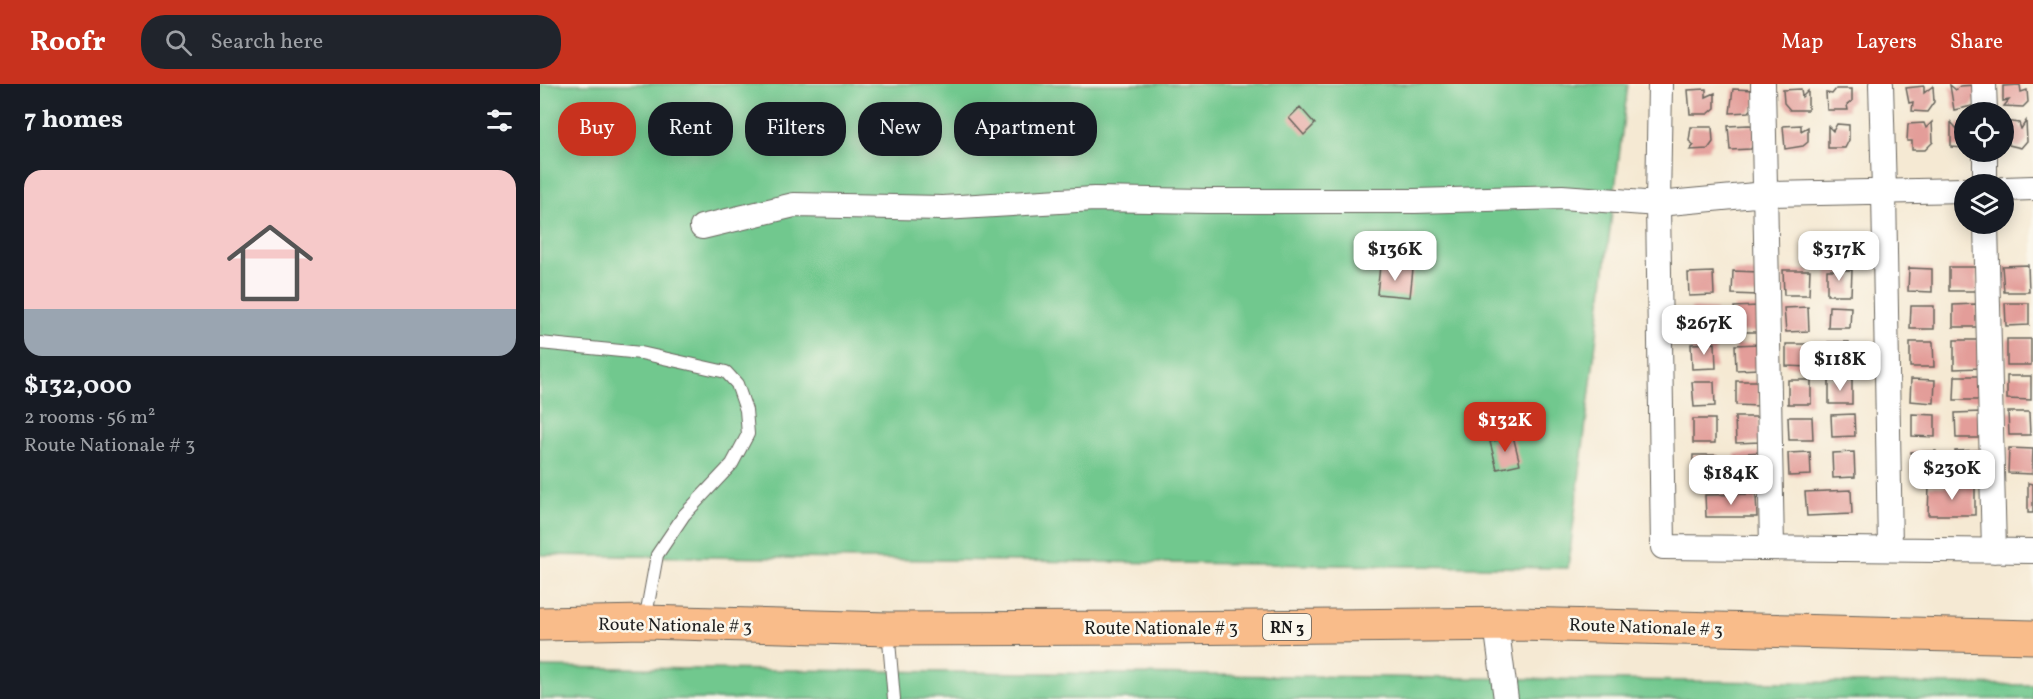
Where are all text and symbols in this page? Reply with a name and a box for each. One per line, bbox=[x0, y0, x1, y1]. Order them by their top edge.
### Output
search box bbox=[141, 15, 561, 69]
text: Roofr bbox=[30, 23, 105, 62]
icon: search bbox=[162, 26, 195, 59]
text: Search here bbox=[210, 27, 323, 58]
text: Map bbox=[1781, 28, 1823, 57]
text: Layers bbox=[1856, 28, 1917, 57]
text: Share bbox=[1950, 28, 2003, 57]
text: 7 homes bbox=[24, 102, 123, 138]
chip: Buy bbox=[558, 102, 636, 156]
chip: Rent bbox=[648, 102, 733, 156]
chip: Filters bbox=[745, 102, 846, 156]
chip: New bbox=[858, 102, 942, 156]
chip: Apartment bbox=[954, 102, 1097, 156]
map controls bbox=[1954, 102, 2014, 234]
button: locate bbox=[1954, 102, 2014, 162]
icon: filters bbox=[483, 104, 516, 137]
button: layers bbox=[1954, 174, 2014, 234]
icon: home bbox=[216, 209, 324, 317]
pin: $136K bbox=[1353, 231, 1437, 282]
pin: $317K bbox=[1797, 231, 1881, 282]
text: $136K bbox=[1368, 236, 1422, 264]
text: $317K bbox=[1812, 236, 1866, 264]
pin: $267K bbox=[1662, 305, 1746, 356]
text: $267K bbox=[1676, 310, 1732, 338]
pin: $118K bbox=[1798, 341, 1882, 392]
text: $118K bbox=[1814, 346, 1866, 374]
text: $132,000 bbox=[24, 368, 132, 404]
pin: $132K bbox=[1463, 402, 1547, 453]
text: 2 rooms · 56 m² bbox=[24, 404, 155, 432]
text: $132K bbox=[1478, 407, 1532, 435]
text: Route Nationale # 3 bbox=[24, 432, 195, 460]
pin: $230K bbox=[1910, 450, 1994, 501]
pin: $184K bbox=[1689, 455, 1773, 506]
text: $230K bbox=[1923, 455, 1981, 483]
text: $184K bbox=[1703, 460, 1759, 488]
street label: Route Nationale # 3 bbox=[598, 613, 752, 640]
street label: Route Nationale # 3 bbox=[1569, 613, 1723, 644]
road number: RN 3 bbox=[1263, 614, 1311, 640]
street label: Route Nationale # 3 bbox=[1084, 617, 1238, 642]

